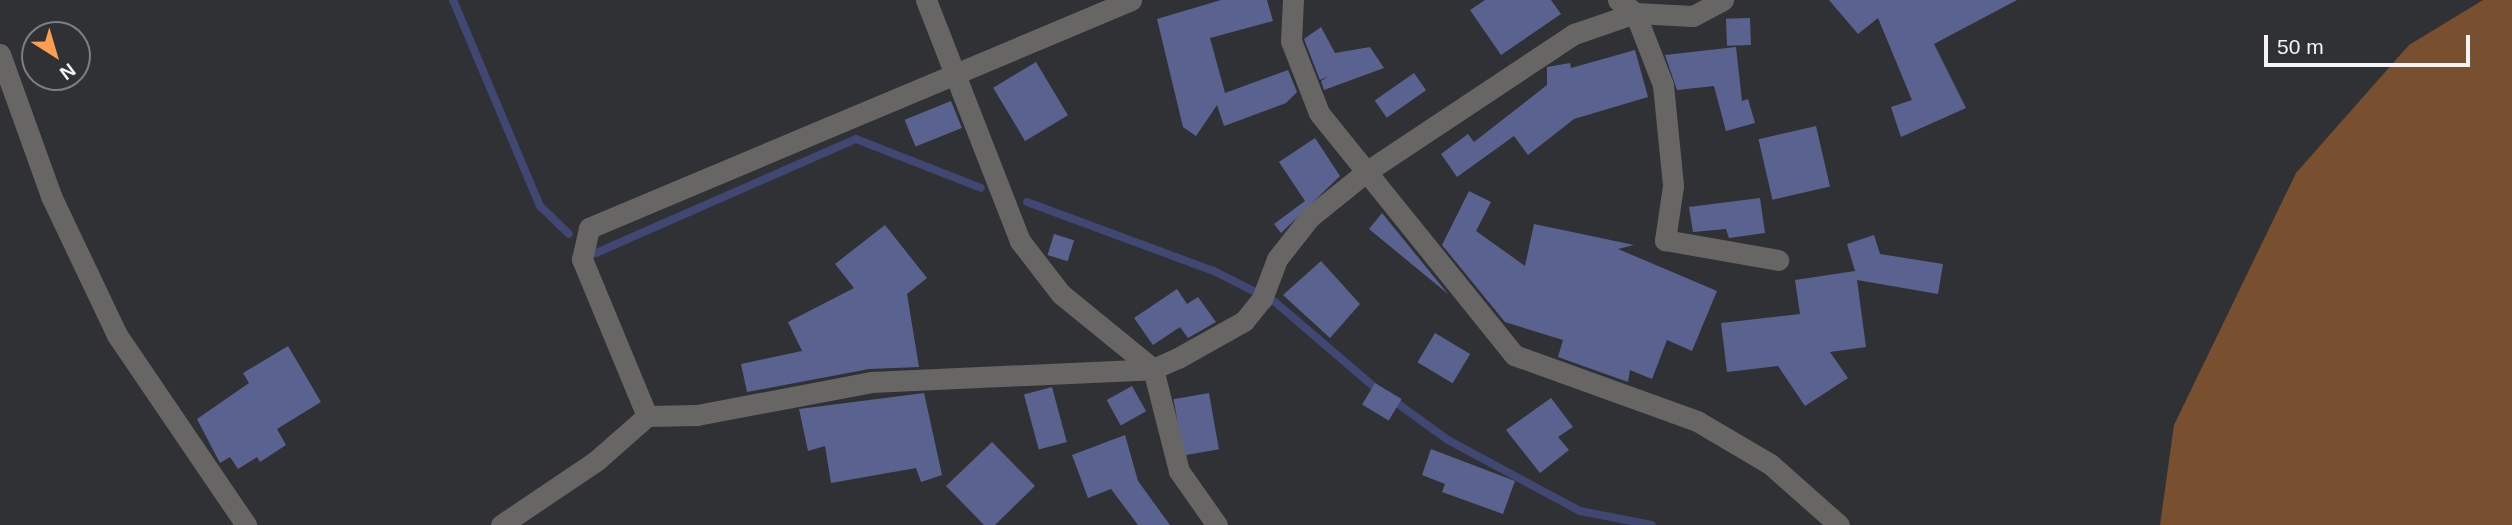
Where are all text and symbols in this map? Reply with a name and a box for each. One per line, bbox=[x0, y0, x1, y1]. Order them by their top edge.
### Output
north arrow bbox=[21, 21, 91, 91]
scale bar bbox=[2267, 21, 2474, 65]
text: 50 m bbox=[2277, 35, 2324, 58]
text: N bbox=[56, 59, 80, 84]

